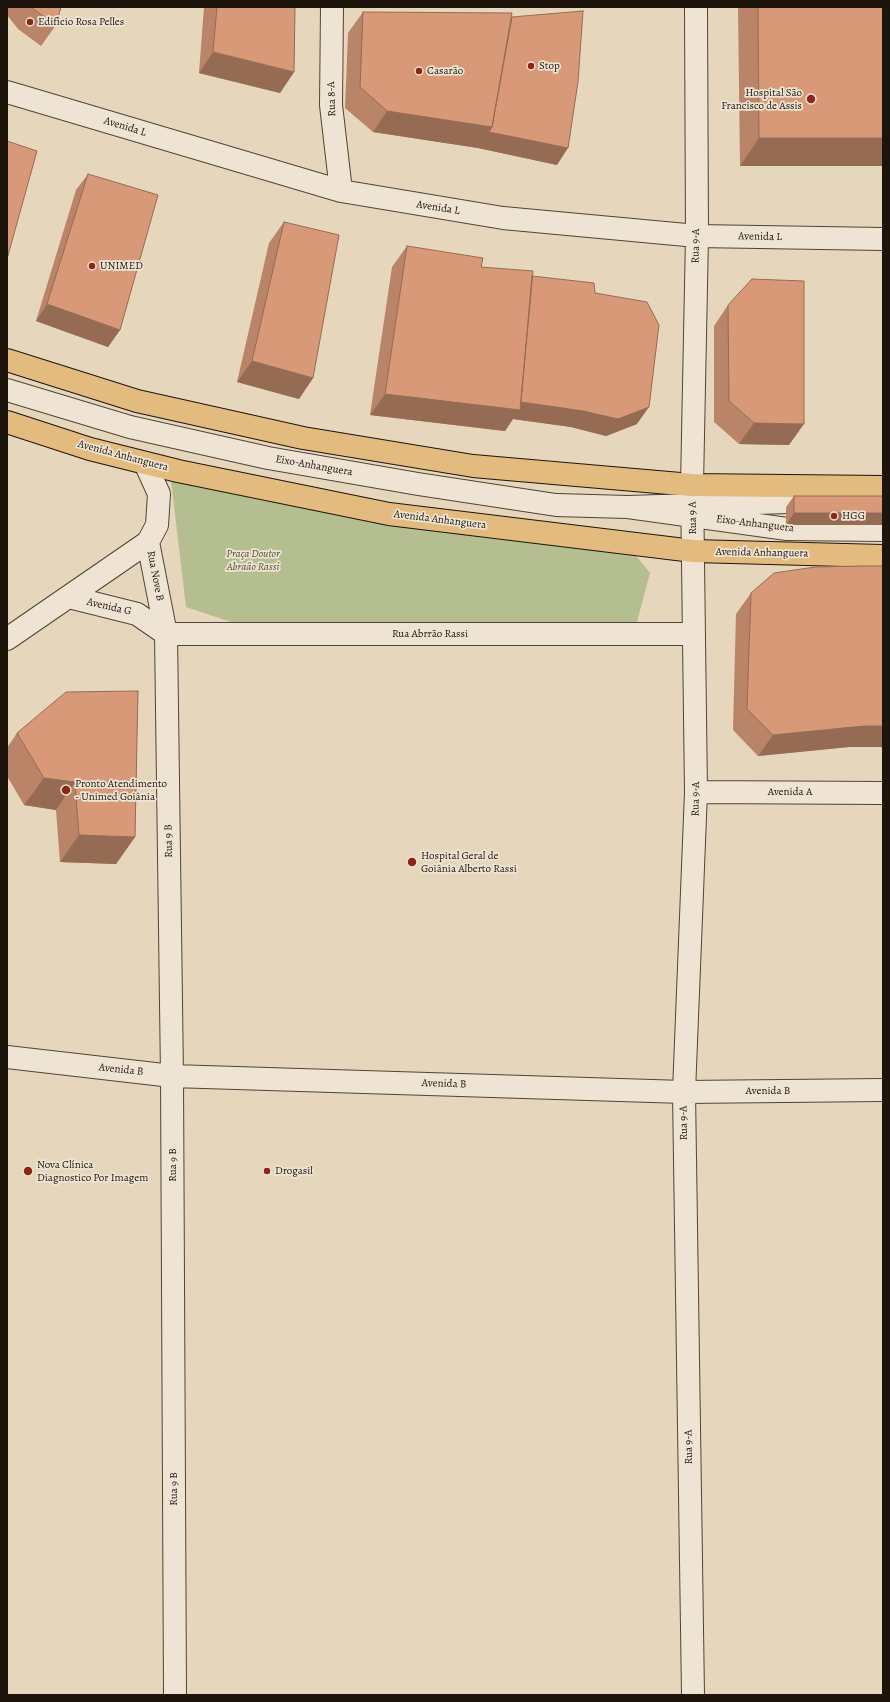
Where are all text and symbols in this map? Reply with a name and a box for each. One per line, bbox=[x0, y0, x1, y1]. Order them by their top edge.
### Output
place label: Edifício Rosa Pelles bbox=[38, 15, 124, 29]
marker: Edifício Rosa Pelles bbox=[25, 17, 35, 27]
place label: Stop bbox=[539, 59, 560, 73]
marker: Stop bbox=[526, 61, 536, 71]
place label: Casarão bbox=[427, 64, 463, 78]
marker: Casarão bbox=[414, 66, 424, 76]
street label: Rua 8-A bbox=[325, 81, 339, 117]
place label: Hospital São Francisco de Assis bbox=[721, 86, 802, 112]
marker: Hospital São Francisco de Assis bbox=[805, 93, 817, 105]
street label: Avenida L bbox=[102, 114, 148, 140]
street label: Avenida L bbox=[415, 198, 461, 218]
street label: Rua 9-A bbox=[689, 229, 703, 263]
street label: Avenida L bbox=[738, 230, 782, 244]
place label: UNIMED bbox=[100, 259, 143, 273]
marker: UNIMED bbox=[87, 261, 97, 271]
street label: Avenida Anhanguera bbox=[76, 438, 170, 474]
street label: Eixo-Anhanguera bbox=[274, 453, 354, 479]
street label: Rua 9 A bbox=[686, 501, 700, 535]
street label: Avenida Anhanguera bbox=[393, 508, 487, 532]
place label: HGG bbox=[842, 509, 865, 523]
marker: HGG bbox=[829, 511, 839, 521]
street label: Eixo-Anhanguera bbox=[715, 513, 795, 535]
street label: Avenida Anhanguera bbox=[715, 546, 809, 560]
park label: Praça Doutor Abraão Rassi bbox=[226, 547, 280, 573]
street label: Rua Nove B bbox=[144, 550, 166, 602]
street label: Avenida G bbox=[85, 595, 133, 619]
street label: Rua Abrrão Rassi bbox=[392, 627, 468, 641]
place label: Pronto Atendimento - Unimed Goiânia bbox=[75, 777, 167, 803]
street label: Rua 9-A bbox=[689, 782, 703, 816]
marker: Pronto Atendimento - Unimed Goiânia bbox=[60, 784, 72, 796]
street label: Avenida A bbox=[768, 785, 812, 799]
street label: Rua 9 B bbox=[162, 824, 176, 858]
place label: Hospital Geral de Goiânia Alberto Rassi bbox=[421, 849, 517, 875]
marker: Hospital Geral de Goiânia Alberto Rassi bbox=[406, 856, 418, 868]
street label: Avenida B bbox=[98, 1061, 144, 1079]
street label: Avenida B bbox=[421, 1077, 467, 1091]
street label: Avenida B bbox=[746, 1084, 790, 1098]
street label: Rua 9-A bbox=[677, 1106, 691, 1140]
street label: Rua 9 B bbox=[166, 1148, 180, 1182]
place label: Nova Clínica Diagnostico Por Imagem bbox=[37, 1158, 148, 1184]
place label: Drogasil bbox=[275, 1164, 313, 1178]
marker: Nova Clínica Diagnostico Por Imagem bbox=[22, 1165, 34, 1177]
marker: Drogasil bbox=[262, 1166, 272, 1176]
street label: Rua 9-A bbox=[682, 1430, 696, 1464]
street label: Rua 9 B bbox=[167, 1472, 181, 1506]

